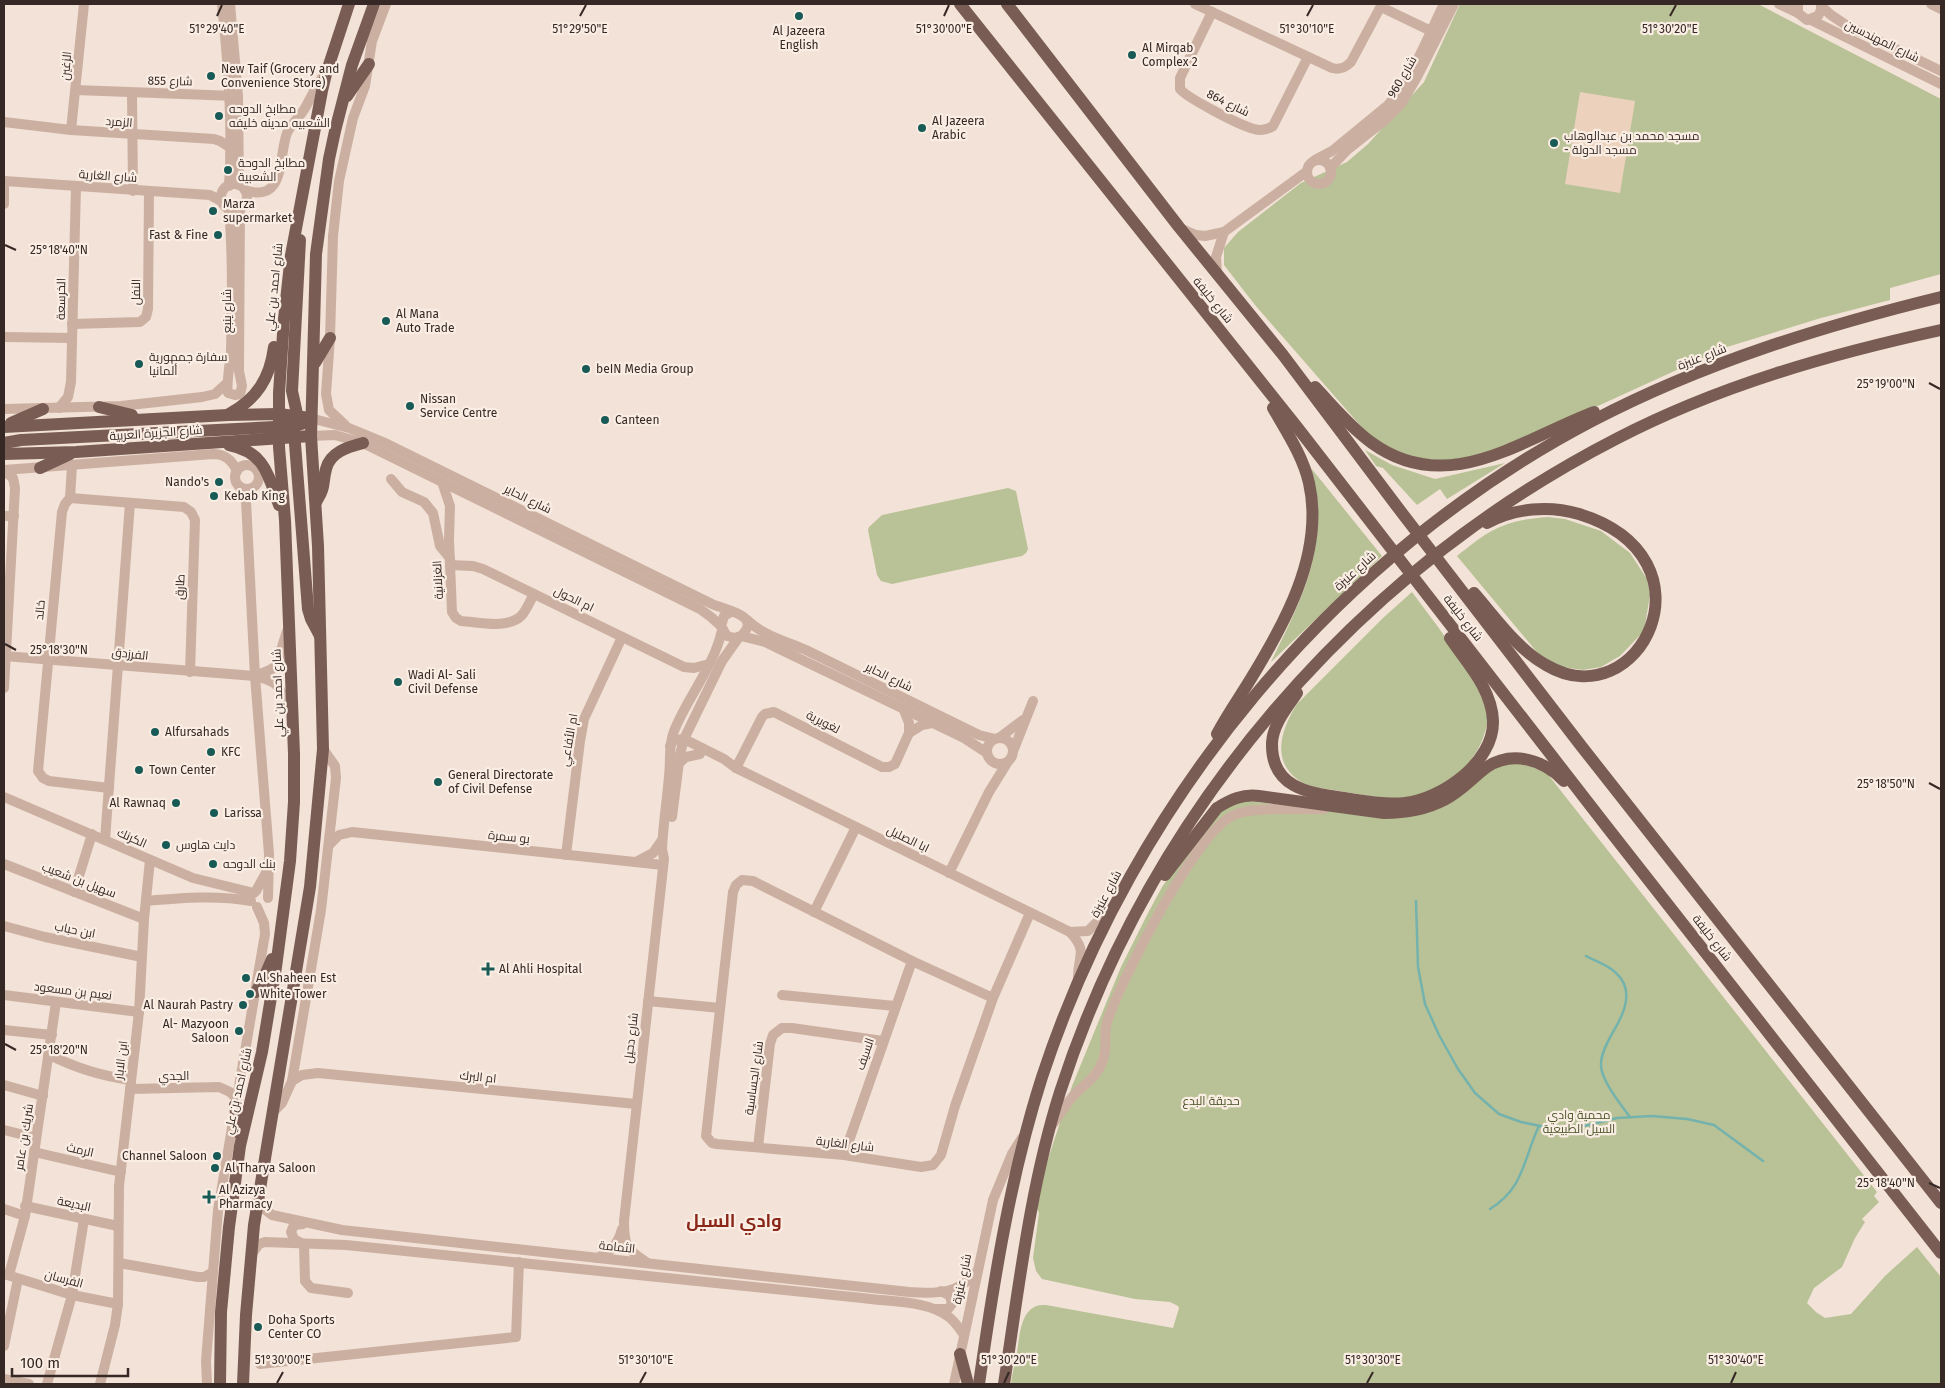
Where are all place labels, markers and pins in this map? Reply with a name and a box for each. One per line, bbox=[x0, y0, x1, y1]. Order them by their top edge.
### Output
marker: Al Jazeera English bbox=[793, 10, 805, 22]
place label: Al Jazeera English bbox=[773, 24, 825, 52]
place label: Al Mirqab Complex 2 bbox=[1142, 41, 1198, 69]
marker: Al Mirqab Complex 2 bbox=[1126, 49, 1138, 61]
place label: New Taif (Grocery and Convenience Store) bbox=[221, 62, 339, 90]
marker: New Taif (Grocery and Convenience Store) bbox=[205, 70, 217, 82]
place label: مطابخ الدوحه الشعبيه مدينه خليفه bbox=[229, 102, 330, 130]
marker: مطابخ الدوحه الشعبيه مدينه خليفه bbox=[213, 110, 225, 122]
place label: Al Jazeera Arabic bbox=[932, 114, 985, 142]
marker: Al Jazeera Arabic bbox=[916, 122, 928, 134]
place label: مسجد محمد بن عبدالوهاب - مسجد الدولة bbox=[1564, 129, 1699, 157]
marker: مسجد محمد بن عبدالوهاب - مسجد الدولة bbox=[1548, 137, 1560, 149]
place label: مطابخ الدوحة الشعبية bbox=[238, 156, 305, 184]
marker: مطابخ الدوحة الشعبية bbox=[222, 164, 234, 176]
place label: Marza supermarket bbox=[223, 197, 293, 225]
marker: Marza supermarket bbox=[207, 205, 219, 217]
place label: Fast & Fine bbox=[149, 228, 208, 242]
marker: Fast & Fine bbox=[212, 229, 224, 241]
place label: Al Mana Auto Trade bbox=[396, 307, 455, 335]
marker: Al Mana Auto Trade bbox=[380, 315, 392, 327]
place label: سفارة جمهورية ألمانيا bbox=[149, 350, 227, 378]
marker: سفارة جمهورية ألمانيا bbox=[133, 358, 145, 370]
place label: beIN Media Group bbox=[596, 362, 694, 376]
marker: beIN Media Group bbox=[580, 363, 592, 375]
place label: Nissan Service Centre bbox=[420, 392, 497, 420]
marker: Nissan Service Centre bbox=[404, 400, 416, 412]
place label: Canteen bbox=[615, 413, 659, 427]
marker: Canteen bbox=[599, 414, 611, 426]
place label: Nando's bbox=[165, 475, 209, 489]
marker: Nando's bbox=[213, 476, 225, 488]
place label: Kebab King bbox=[224, 489, 286, 503]
marker: Kebab King bbox=[208, 490, 220, 502]
place label: Wadi Al- Sali Civil Defense bbox=[408, 668, 478, 696]
marker: Wadi Al- Sali Civil Defense bbox=[392, 676, 404, 688]
place label: Alfursahads bbox=[165, 725, 230, 739]
marker: Alfursahads bbox=[149, 726, 161, 738]
place label: KFC bbox=[221, 745, 241, 759]
marker: KFC bbox=[205, 746, 217, 758]
place label: Town Center bbox=[149, 763, 216, 777]
marker: Town Center bbox=[133, 764, 145, 776]
place label: General Directorate of Civil Defense bbox=[448, 768, 553, 796]
marker: General Directorate of Civil Defense bbox=[432, 776, 444, 788]
place label: Al Rawnaq bbox=[109, 796, 166, 810]
marker: Al Rawnaq bbox=[170, 797, 182, 809]
place label: Larissa bbox=[224, 806, 262, 820]
marker: Larissa bbox=[208, 807, 220, 819]
place label: دايت هاوس bbox=[176, 838, 236, 852]
marker: دايت هاوس bbox=[160, 839, 172, 851]
place label: بنك الدوحه bbox=[223, 857, 276, 871]
marker: بنك الدوحه bbox=[207, 858, 219, 870]
marker: Al Ahli Hospital bbox=[481, 962, 495, 976]
place label: Al Ahli Hospital bbox=[499, 962, 583, 976]
place label: Al Shaheen Est bbox=[256, 971, 337, 985]
marker: Al Shaheen Est bbox=[240, 972, 252, 984]
place label: White Tower bbox=[260, 987, 327, 1001]
marker: White Tower bbox=[244, 988, 256, 1000]
place label: Al Naurah Pastry bbox=[144, 998, 233, 1012]
marker: Al Naurah Pastry bbox=[237, 999, 249, 1011]
place label: Al- Mazyoon Saloon bbox=[163, 1017, 229, 1045]
marker: Al- Mazyoon Saloon bbox=[233, 1025, 245, 1037]
place label: Channel Saloon bbox=[122, 1149, 207, 1163]
marker: Channel Saloon bbox=[211, 1150, 223, 1162]
place label: Al Tharya Saloon bbox=[225, 1161, 316, 1175]
marker: Al Tharya Saloon bbox=[209, 1162, 221, 1174]
place label: Al Azizya Pharmacy bbox=[219, 1183, 272, 1211]
marker: Al Azizya Pharmacy bbox=[203, 1191, 215, 1203]
place label: Doha Sports Center CO bbox=[268, 1313, 335, 1341]
marker: Doha Sports Center CO bbox=[252, 1321, 264, 1333]

